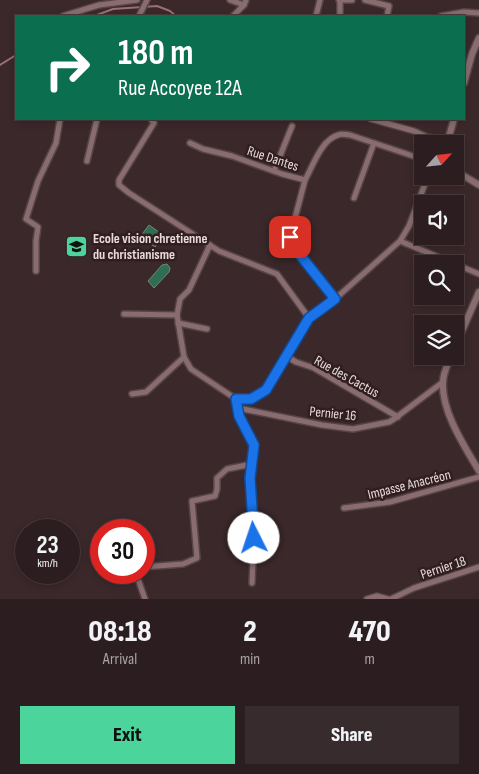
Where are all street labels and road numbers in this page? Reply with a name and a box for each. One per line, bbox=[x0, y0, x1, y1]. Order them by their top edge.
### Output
street label: Rue Dantes bbox=[245, 142, 301, 175]
street label: Rue des Cactus bbox=[311, 352, 382, 401]
street label: Pernier 16 bbox=[309, 403, 357, 424]
street label: Impasse Anacréon bbox=[366, 466, 452, 503]
street label: Pernier 18 bbox=[418, 552, 468, 583]

